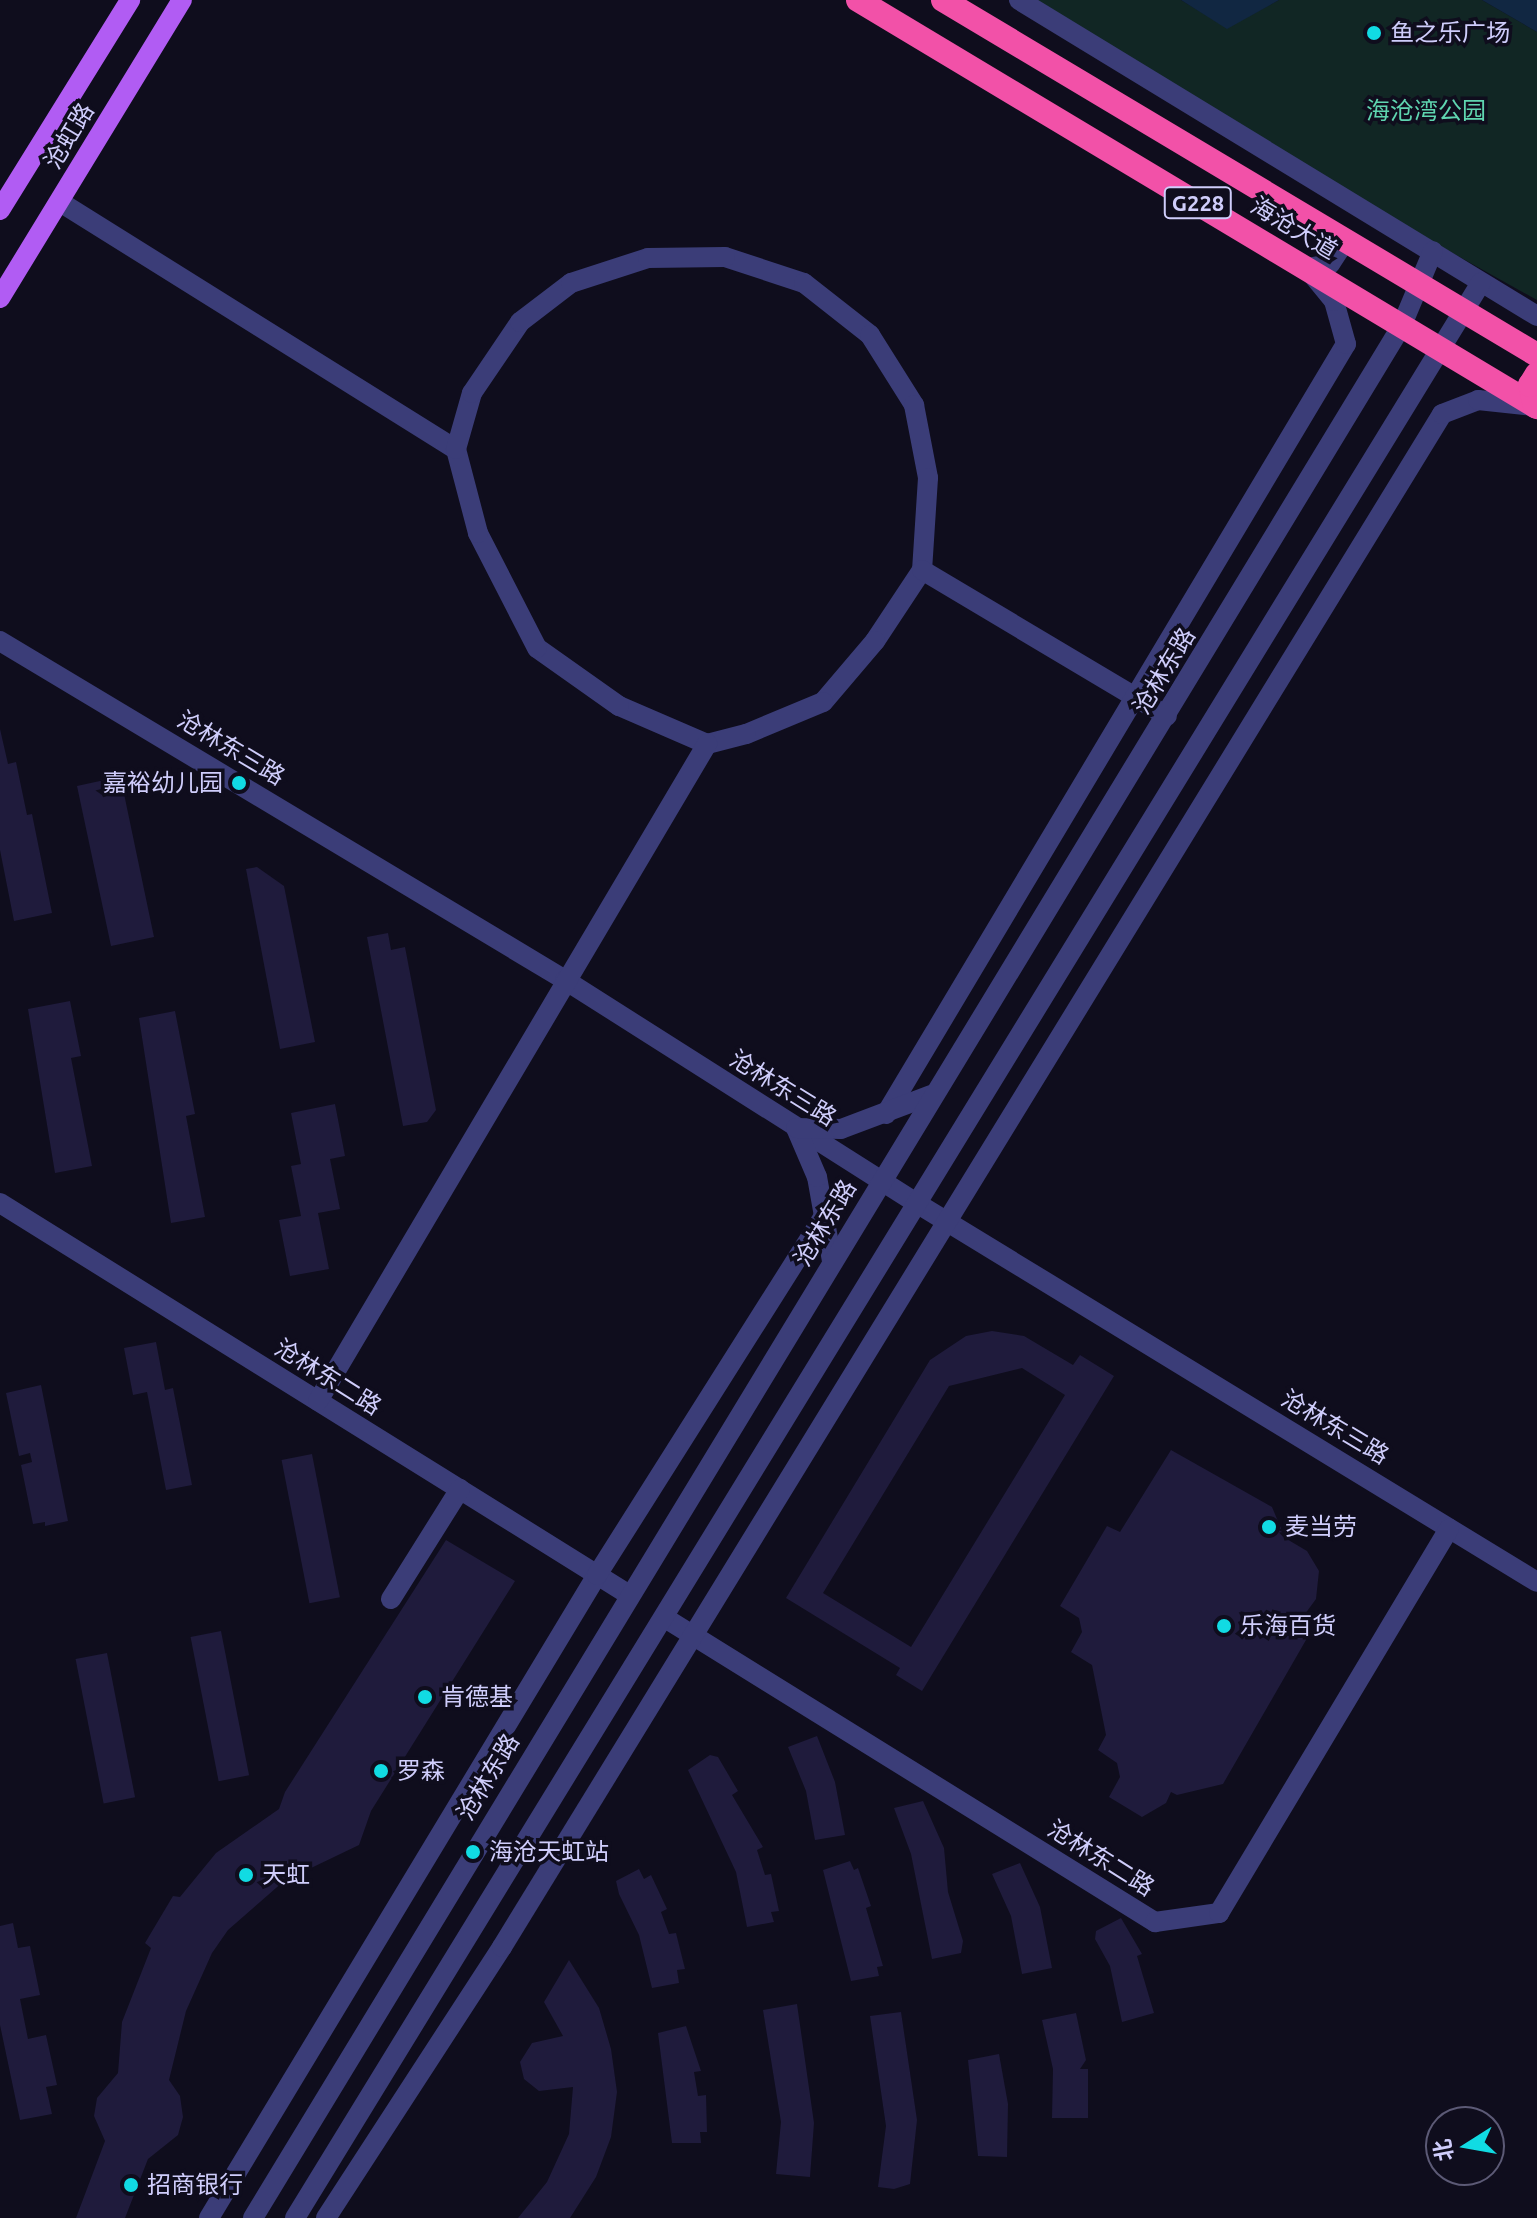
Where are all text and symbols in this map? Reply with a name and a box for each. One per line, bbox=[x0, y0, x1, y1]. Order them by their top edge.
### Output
place label: 鱼之乐广场 bbox=[1390, 19, 1510, 47]
marker: 鱼之乐广场 bbox=[1365, 24, 1383, 42]
park label: 海沧湾公园 bbox=[1366, 97, 1486, 125]
street label: 沧虹路 bbox=[38, 98, 100, 174]
road number: G228 bbox=[1162, 185, 1234, 221]
street label: 海沧大道 bbox=[1245, 191, 1343, 265]
street label: 沧林东路 bbox=[1127, 622, 1201, 720]
street label: 沧林东三路 bbox=[172, 705, 290, 791]
place label: 嘉裕幼儿园 bbox=[103, 769, 223, 797]
marker: 嘉裕幼儿园 bbox=[230, 774, 248, 792]
street label: 沧林东三路 bbox=[724, 1044, 842, 1132]
street label: 沧林东路 bbox=[788, 1174, 862, 1272]
street label: 沧林东二路 bbox=[269, 1333, 387, 1421]
street label: 沧林东三路 bbox=[1276, 1384, 1394, 1470]
place label: 麦当劳 bbox=[1285, 1513, 1357, 1541]
marker: 麦当劳 bbox=[1260, 1518, 1278, 1536]
place label: 乐海百货 bbox=[1240, 1612, 1336, 1640]
marker: 乐海百货 bbox=[1215, 1617, 1233, 1635]
place label: 肯德基 bbox=[441, 1683, 513, 1711]
marker: 肯德基 bbox=[416, 1688, 434, 1706]
street label: 沧林东路 bbox=[451, 1728, 525, 1826]
place label: 罗森 bbox=[397, 1757, 445, 1785]
marker: 罗森 bbox=[372, 1762, 390, 1780]
street label: 沧林东二路 bbox=[1042, 1814, 1160, 1902]
place label: 海沧天虹站 bbox=[489, 1838, 609, 1866]
marker: 海沧天虹站 bbox=[464, 1843, 482, 1861]
place label: 天虹 bbox=[262, 1861, 310, 1889]
marker: 天虹 bbox=[237, 1866, 255, 1884]
north arrow bbox=[1425, 2106, 1505, 2186]
text: 北 bbox=[1429, 2137, 1457, 2163]
place label: 招商银行 bbox=[147, 2171, 243, 2199]
marker: 招商银行 bbox=[122, 2176, 140, 2194]

